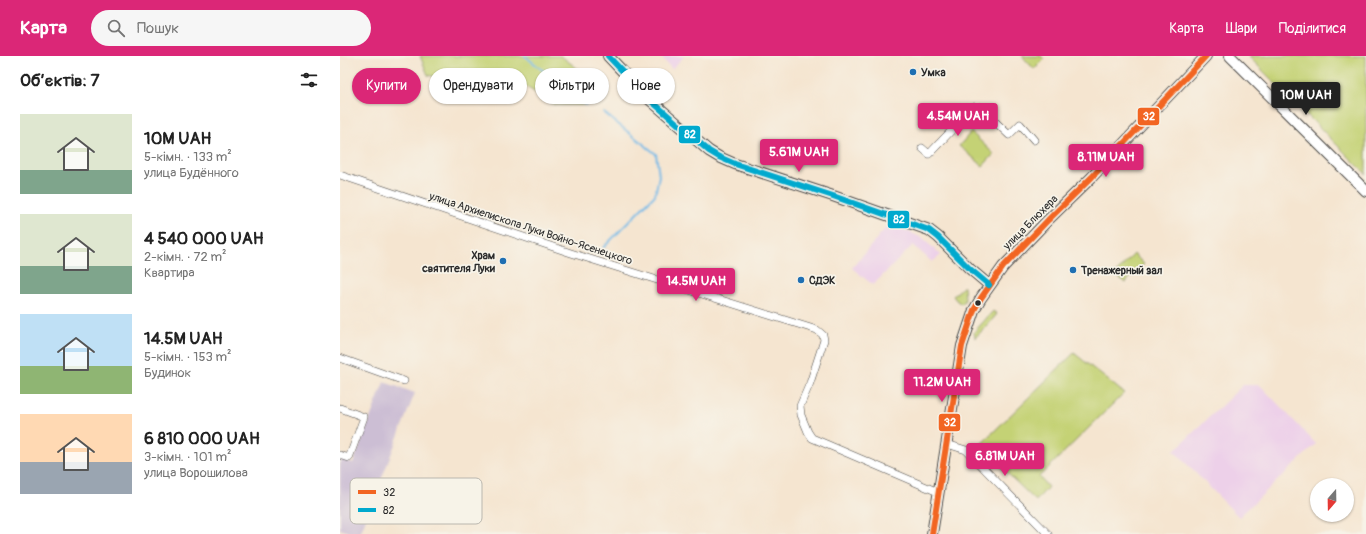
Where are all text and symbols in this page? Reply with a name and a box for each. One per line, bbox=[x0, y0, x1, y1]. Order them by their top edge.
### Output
search box bbox=[91, 10, 371, 46]
text: Карта bbox=[20, 16, 67, 40]
icon: search bbox=[105, 17, 127, 39]
text: Пошук bbox=[137, 19, 179, 38]
text: Карта bbox=[1169, 20, 1204, 37]
text: Шари bbox=[1226, 20, 1257, 37]
text: Поділитися bbox=[1279, 20, 1346, 37]
place label: Умка bbox=[921, 66, 946, 79]
marker: Умка bbox=[908, 67, 918, 77]
chip: Купити bbox=[352, 68, 421, 104]
chip: Орендувати bbox=[429, 68, 527, 104]
chip: Фільтри bbox=[535, 68, 609, 104]
chip: Нове bbox=[617, 68, 675, 104]
icon: filters bbox=[298, 69, 320, 91]
text: Об’єктів: 7 bbox=[20, 70, 100, 91]
pin: 10M UAH bbox=[1269, 82, 1343, 116]
text: 10M UAH bbox=[1280, 87, 1332, 103]
pin: 4.54M UAH bbox=[912, 103, 1004, 137]
line badge: 32 bbox=[1137, 107, 1160, 126]
text: 4.54M UAH bbox=[927, 108, 989, 124]
text: 32 bbox=[1143, 110, 1155, 123]
line badge: 82 bbox=[678, 125, 701, 144]
text: 10M UAH bbox=[144, 128, 211, 149]
text: 82 bbox=[684, 128, 696, 141]
icon: home bbox=[52, 130, 100, 178]
pin: 5.61M UAH bbox=[753, 139, 845, 173]
text: 5.61M UAH bbox=[769, 144, 829, 160]
pin: 8.11M UAH bbox=[1060, 144, 1152, 178]
text: 5-кімн. · 133 m² bbox=[144, 149, 232, 165]
text: 8.11M UAH bbox=[1077, 149, 1135, 165]
text: улица Будённого bbox=[144, 165, 239, 181]
street label: улица Архиепископа Луки Войно-Ясенецкого bbox=[427, 189, 634, 268]
street label: улица Блюхера bbox=[1000, 192, 1060, 253]
line badge: 82 bbox=[887, 210, 910, 229]
text: 82 bbox=[893, 213, 905, 226]
text: 4 540 000 UAH bbox=[144, 228, 264, 249]
icon: home bbox=[52, 230, 100, 278]
text: 2-кімн. · 72 m² bbox=[144, 249, 227, 265]
place label: Храм святителя Луки bbox=[421, 249, 495, 275]
marker: Храм святителя Луки bbox=[498, 256, 508, 266]
place label: Тренажерный зал bbox=[1080, 264, 1163, 277]
text: Квартира bbox=[144, 265, 195, 281]
marker: Тренажерный зал bbox=[1068, 265, 1078, 275]
pin: 14.5M UAH bbox=[650, 268, 742, 302]
text: 14.5M UAH bbox=[666, 273, 726, 289]
place label: СДЭК bbox=[809, 274, 835, 287]
marker: СДЭК bbox=[796, 275, 806, 285]
unlabelled marker bbox=[973, 298, 983, 308]
text: 14.5M UAH bbox=[144, 328, 222, 349]
icon: home bbox=[52, 330, 100, 378]
text: 5-кімн. · 153 m² bbox=[144, 349, 232, 365]
text: Будинок bbox=[144, 365, 191, 381]
pin: 11.2M UAH bbox=[896, 369, 988, 403]
text: 11.2M UAH bbox=[913, 374, 971, 390]
line badge: 32 bbox=[938, 413, 961, 432]
text: 32 bbox=[944, 416, 956, 429]
text: 6 810 000 UAH bbox=[144, 428, 260, 449]
icon: home bbox=[52, 430, 100, 478]
pin: 6.81M UAH bbox=[959, 443, 1051, 477]
text: 6.81M UAH bbox=[975, 448, 1035, 464]
text: 3-кімн. · 101 m² bbox=[144, 449, 231, 465]
text: улица Ворошилова bbox=[144, 465, 248, 481]
legend bbox=[350, 478, 482, 524]
north arrow bbox=[1310, 478, 1354, 522]
map controls bbox=[1310, 478, 1354, 522]
text: 32 bbox=[383, 486, 395, 499]
text: 82 bbox=[383, 504, 395, 517]

